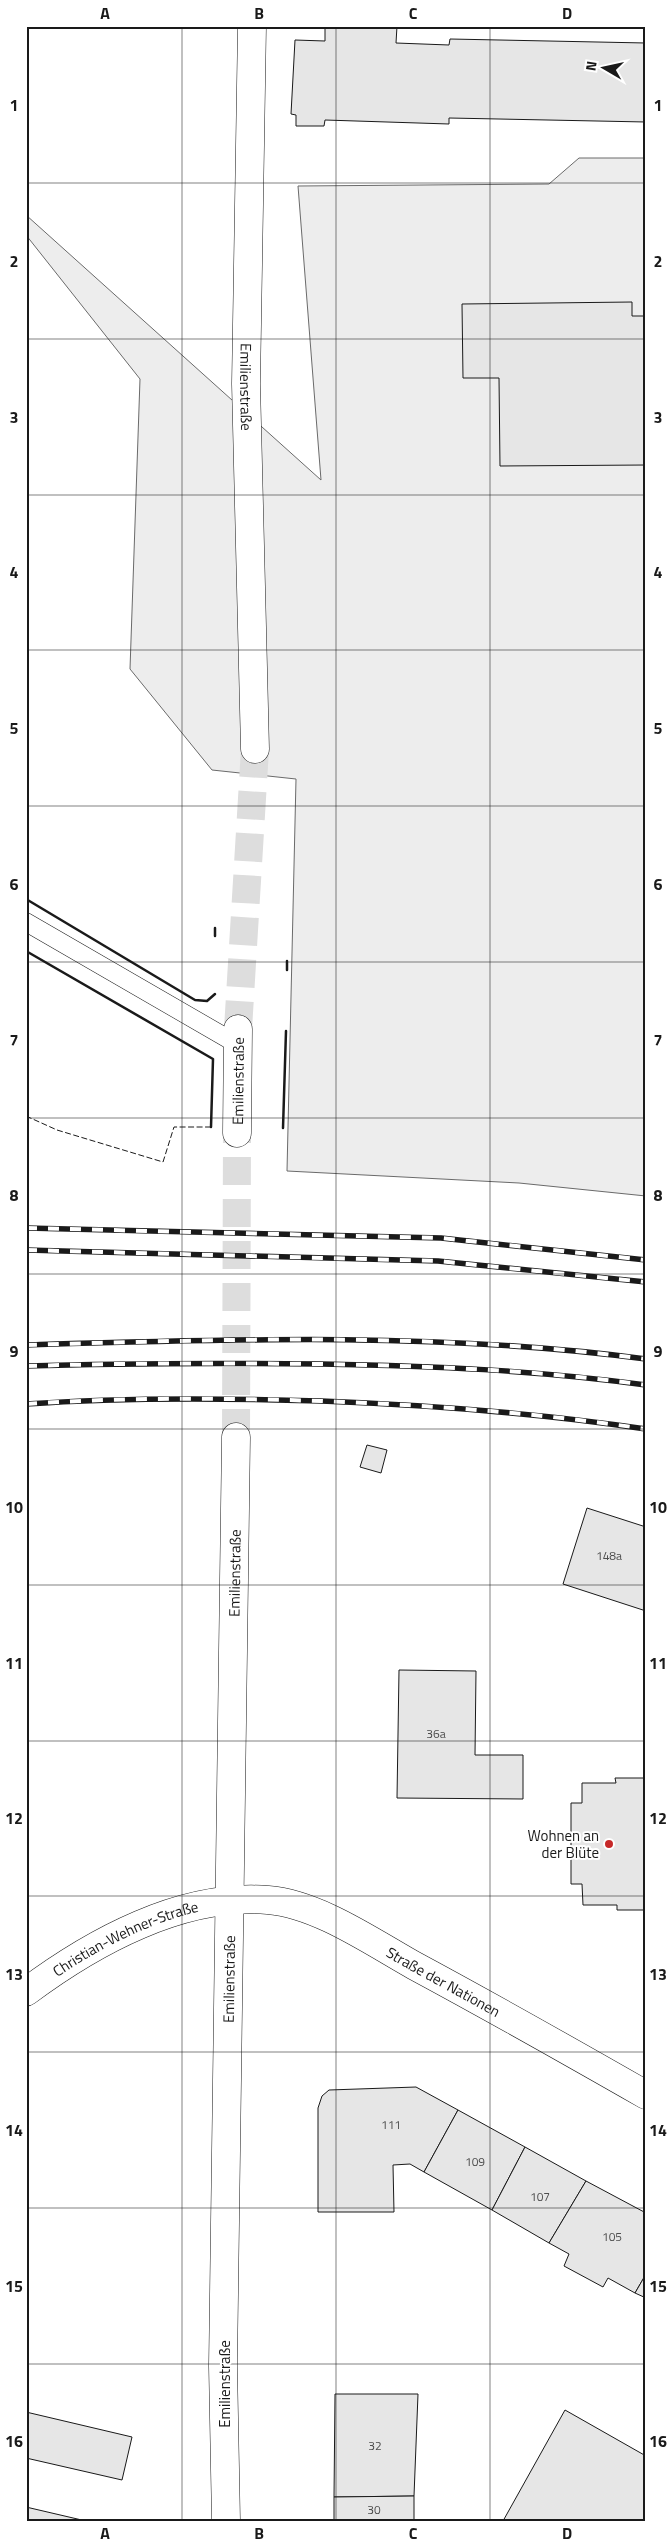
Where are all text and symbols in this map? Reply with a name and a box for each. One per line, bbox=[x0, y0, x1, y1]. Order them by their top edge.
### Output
text: A bbox=[100, 1, 110, 25]
text: B bbox=[254, 1, 264, 25]
text: C bbox=[409, 1, 418, 25]
text: D bbox=[562, 1, 572, 25]
north arrow bbox=[580, 42, 630, 92]
text: N bbox=[580, 59, 602, 72]
text: 1 bbox=[10, 93, 18, 117]
text: 1 bbox=[654, 93, 662, 117]
text: 2 bbox=[10, 249, 18, 273]
text: 2 bbox=[654, 249, 662, 273]
street label: Emilienstraße bbox=[234, 343, 259, 431]
text: 3 bbox=[10, 405, 18, 429]
text: 3 bbox=[654, 405, 662, 429]
text: 4 bbox=[10, 560, 19, 584]
text: 4 bbox=[654, 560, 663, 584]
text: 5 bbox=[10, 716, 19, 740]
text: 5 bbox=[654, 716, 663, 740]
text: 6 bbox=[10, 872, 19, 896]
text: 6 bbox=[654, 872, 663, 896]
text: 7 bbox=[10, 1028, 18, 1052]
text: 7 bbox=[654, 1028, 662, 1052]
street label: Emilienstraße bbox=[226, 1037, 249, 1125]
text: 8 bbox=[10, 1183, 19, 1207]
text: 8 bbox=[654, 1183, 663, 1207]
text: 9 bbox=[10, 1339, 19, 1363]
text: 9 bbox=[654, 1339, 663, 1363]
text: 10 bbox=[5, 1495, 23, 1519]
text: 10 bbox=[649, 1495, 667, 1519]
street label: Emilienstraße bbox=[222, 1529, 246, 1617]
house number: 148a bbox=[596, 1546, 622, 1565]
text: 11 bbox=[5, 1651, 23, 1675]
text: 11 bbox=[649, 1651, 667, 1675]
house number: 36a bbox=[426, 1724, 446, 1743]
text: 12 bbox=[5, 1806, 23, 1830]
text: 12 bbox=[649, 1806, 667, 1830]
place label: Wohnen an der Blüte bbox=[527, 1824, 599, 1864]
marker: Wohnen an der Blüte bbox=[603, 1838, 615, 1850]
street label: Christian-Wehner-Straße bbox=[48, 1894, 200, 1982]
street label: Emilienstraße bbox=[216, 1935, 241, 2023]
street label: Straße der Nationen bbox=[382, 1940, 505, 2022]
text: 13 bbox=[5, 1962, 23, 1986]
text: 13 bbox=[649, 1962, 667, 1986]
house number: 111 bbox=[381, 2115, 401, 2134]
text: 14 bbox=[5, 2118, 23, 2142]
text: 14 bbox=[649, 2118, 667, 2142]
house number: 109 bbox=[465, 2152, 485, 2171]
house number: 107 bbox=[530, 2187, 550, 2206]
house number: 105 bbox=[602, 2227, 622, 2246]
text: 15 bbox=[5, 2274, 23, 2298]
text: 15 bbox=[649, 2274, 667, 2298]
street label: Emilienstraße bbox=[213, 2340, 236, 2428]
text: 16 bbox=[5, 2429, 23, 2453]
text: 16 bbox=[649, 2429, 667, 2453]
house number: 32 bbox=[368, 2436, 382, 2455]
house number: 30 bbox=[367, 2500, 381, 2519]
text: A bbox=[100, 2521, 110, 2545]
text: B bbox=[254, 2521, 264, 2545]
text: C bbox=[409, 2521, 418, 2545]
text: D bbox=[562, 2521, 572, 2545]

